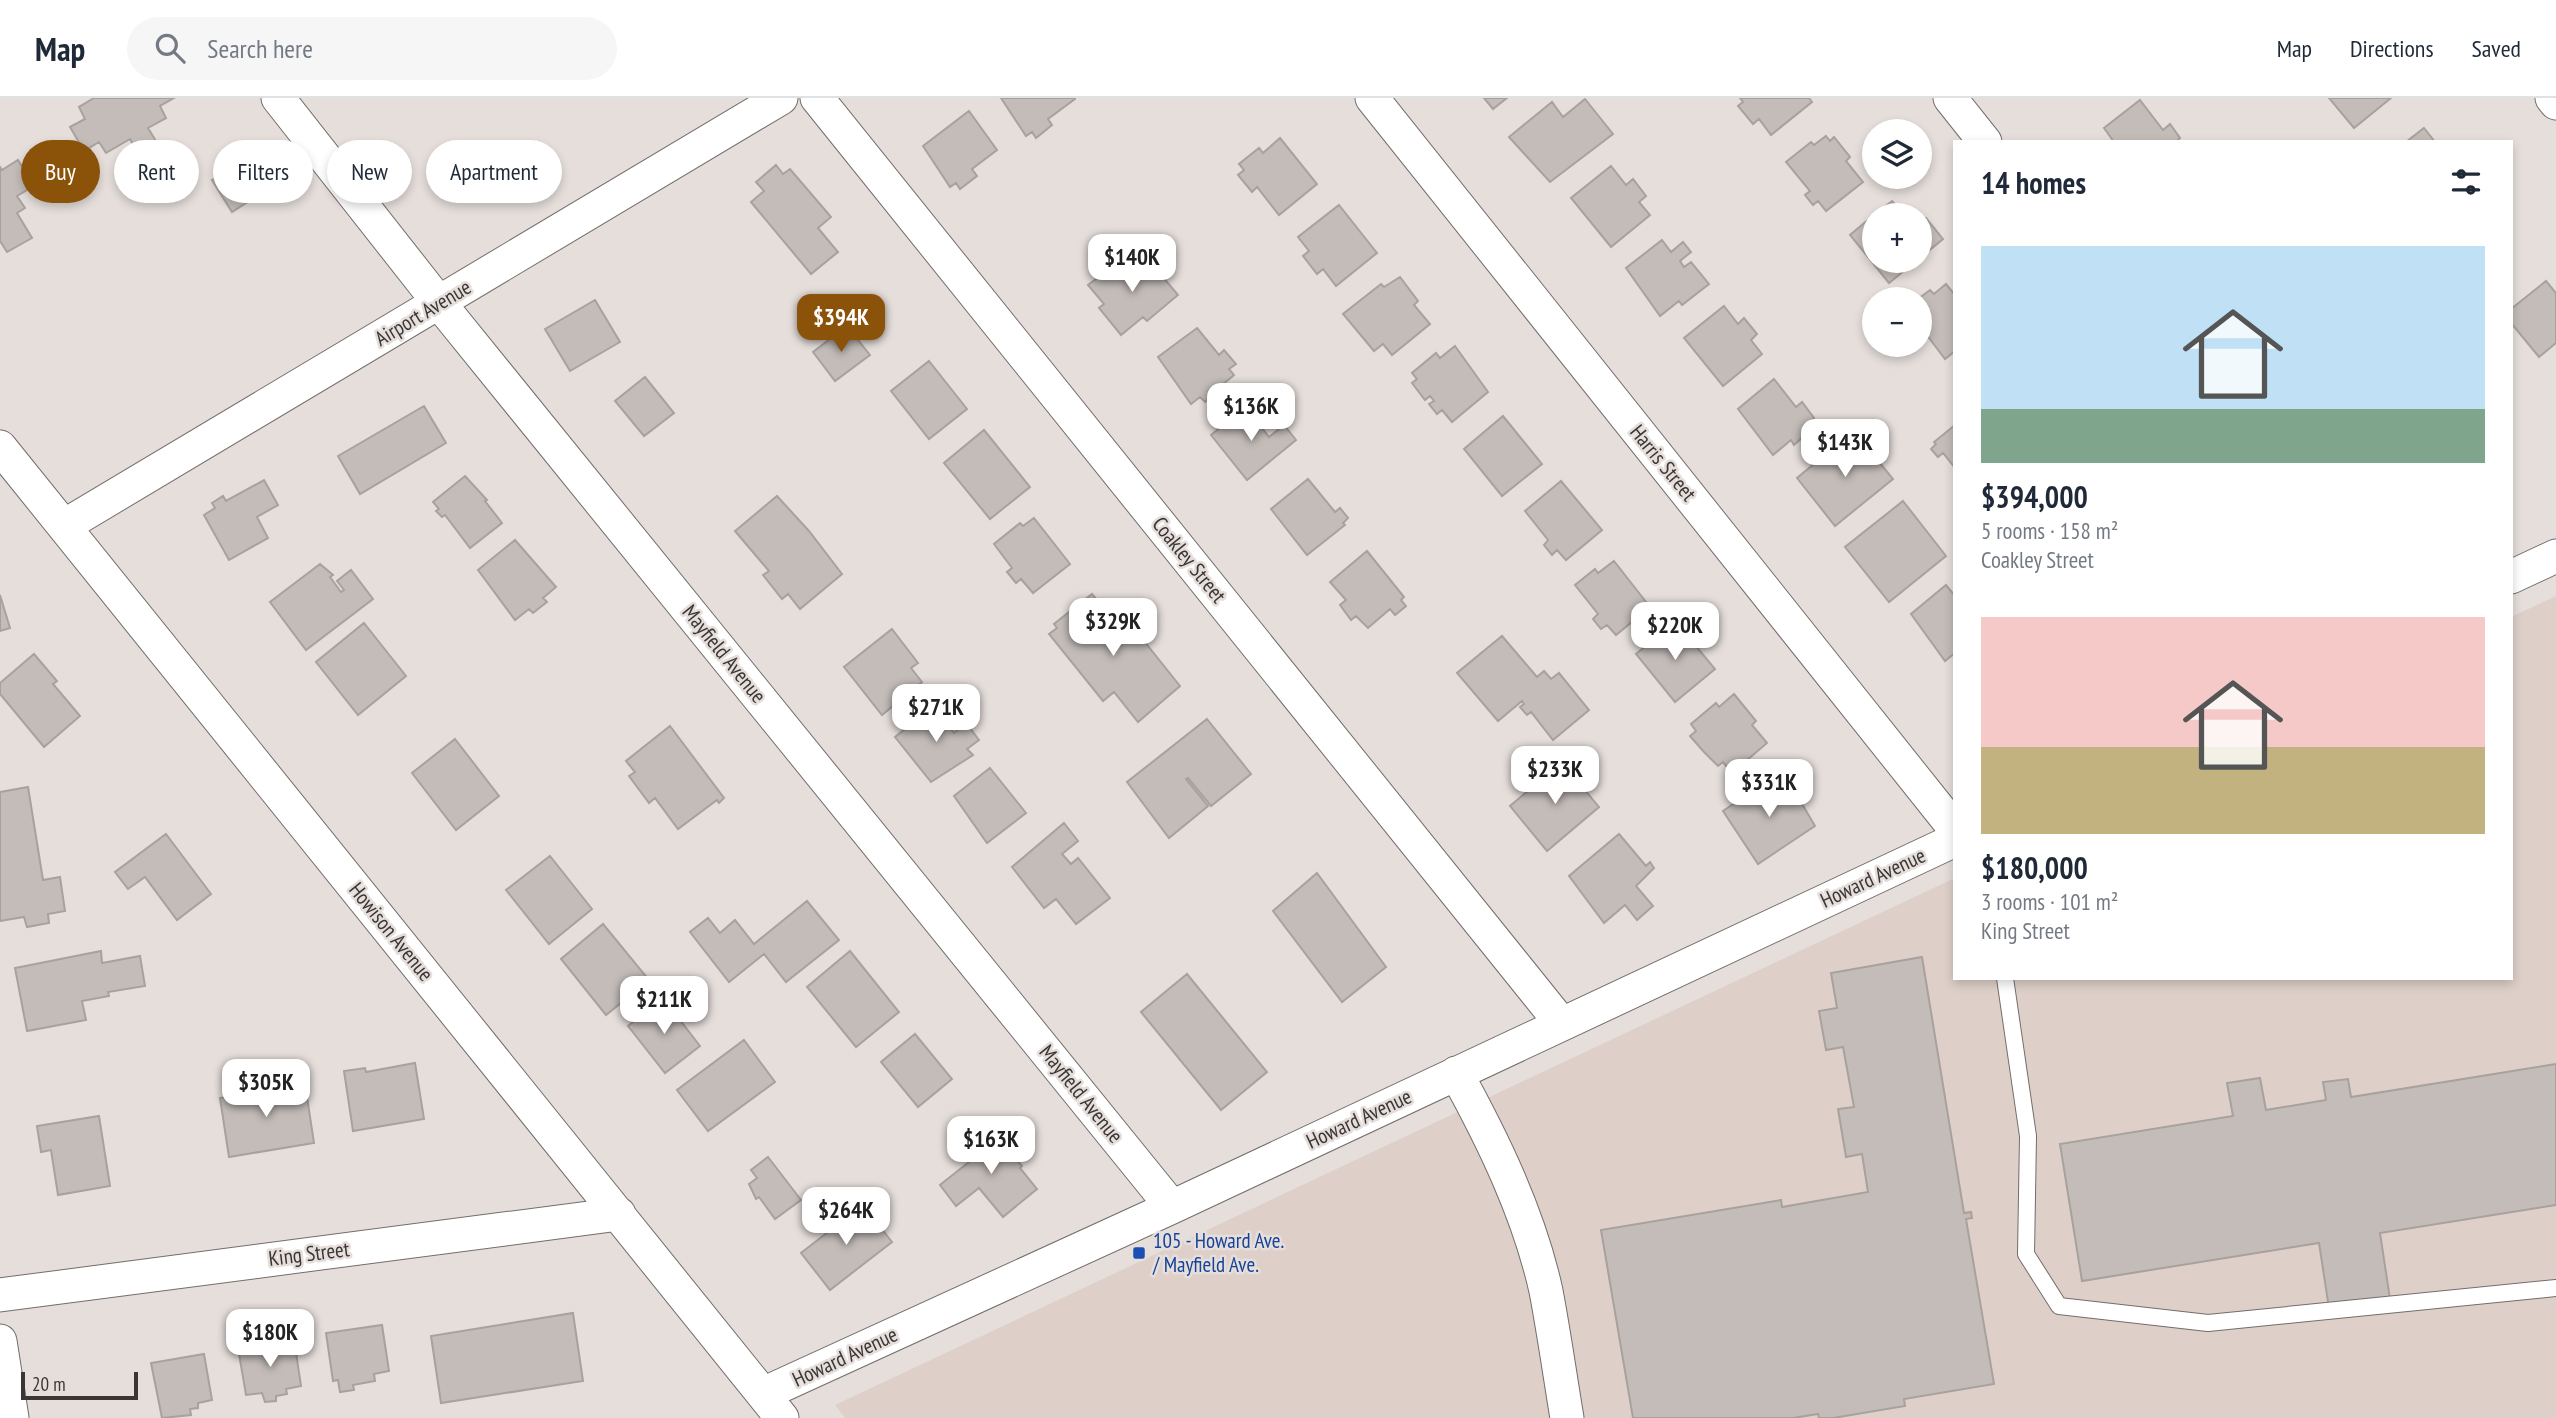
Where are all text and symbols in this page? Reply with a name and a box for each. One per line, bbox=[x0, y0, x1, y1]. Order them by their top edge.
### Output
search box bbox=[127, 17, 617, 80]
text: Map bbox=[35, 27, 85, 70]
icon: search bbox=[151, 29, 189, 67]
text: Search here bbox=[207, 32, 313, 65]
text: Map bbox=[2277, 33, 2312, 64]
text: Directions bbox=[2350, 33, 2434, 64]
text: Saved bbox=[2472, 33, 2521, 64]
map controls bbox=[1862, 119, 1932, 357]
button: layers bbox=[1862, 119, 1932, 189]
chip: Buy bbox=[21, 140, 100, 203]
chip: Rent bbox=[114, 140, 199, 203]
chip: Filters bbox=[213, 140, 313, 203]
chip: New bbox=[327, 140, 412, 203]
chip: Apartment bbox=[426, 140, 562, 203]
text: 14 homes bbox=[1981, 163, 2086, 202]
icon: filters bbox=[2447, 163, 2485, 201]
button: + bbox=[1862, 203, 1932, 273]
pin: $140K bbox=[1083, 234, 1181, 294]
text: $140K bbox=[1104, 242, 1160, 271]
street label: Airport Avenue bbox=[370, 273, 476, 352]
button: − bbox=[1862, 287, 1932, 357]
icon: home bbox=[2170, 291, 2296, 417]
pin: $394K bbox=[792, 294, 890, 354]
text: $394K bbox=[813, 302, 869, 331]
pin: $136K bbox=[1202, 384, 1300, 443]
text: $136K bbox=[1223, 391, 1279, 420]
street label: Harris Street bbox=[1624, 419, 1703, 507]
pin: $143K bbox=[1796, 420, 1894, 479]
text: $143K bbox=[1817, 427, 1873, 456]
text: $394,000 bbox=[1981, 477, 2088, 516]
street label: Coakley Street bbox=[1146, 511, 1232, 608]
text: 5 rooms · 158 m² bbox=[1981, 516, 2118, 545]
text: Coakley Street bbox=[1981, 545, 2094, 574]
pin: $329K bbox=[1064, 598, 1162, 658]
street label: Mayfield Avenue bbox=[677, 599, 772, 708]
pin: $220K bbox=[1626, 602, 1724, 662]
text: $329K bbox=[1085, 606, 1141, 635]
text: $220K bbox=[1647, 610, 1703, 639]
icon: home bbox=[2170, 662, 2296, 788]
pin: $271K bbox=[887, 684, 985, 744]
text: $271K bbox=[908, 692, 964, 721]
pin: $233K bbox=[1506, 746, 1604, 806]
text: $233K bbox=[1527, 754, 1583, 783]
pin: $331K bbox=[1720, 760, 1818, 819]
text: $331K bbox=[1741, 767, 1797, 796]
street label: Howard Avenue bbox=[1816, 841, 1930, 914]
text: $180,000 bbox=[1981, 848, 2088, 887]
street label: Howison Avenue bbox=[343, 877, 439, 987]
text: 3 rooms · 101 m² bbox=[1981, 887, 2118, 916]
text: King Street bbox=[1981, 916, 2070, 945]
pin: $211K bbox=[615, 976, 713, 1036]
text: $211K bbox=[636, 984, 692, 1013]
street label: Mayfield Avenue bbox=[1034, 1039, 1129, 1148]
pin: $305K bbox=[217, 1060, 315, 1119]
text: $305K bbox=[238, 1067, 294, 1096]
street label: Howard Avenue bbox=[1302, 1082, 1416, 1155]
pin: $163K bbox=[942, 1116, 1040, 1176]
text: $163K bbox=[963, 1124, 1019, 1153]
pin: $264K bbox=[797, 1188, 895, 1247]
text: $264K bbox=[818, 1195, 874, 1224]
place label: 105 - Howard Ave. / Mayfield Ave. bbox=[1152, 1227, 1284, 1278]
street label: King Street bbox=[267, 1235, 351, 1272]
marker: 105 - Howard Ave. / Mayfield Ave. bbox=[1131, 1245, 1147, 1261]
pin: $180K bbox=[221, 1310, 319, 1369]
text: $180K bbox=[242, 1317, 298, 1346]
street label: Howard Avenue bbox=[788, 1320, 902, 1393]
scale bar bbox=[21, 1369, 138, 1401]
text: 20 m bbox=[32, 1372, 66, 1396]

